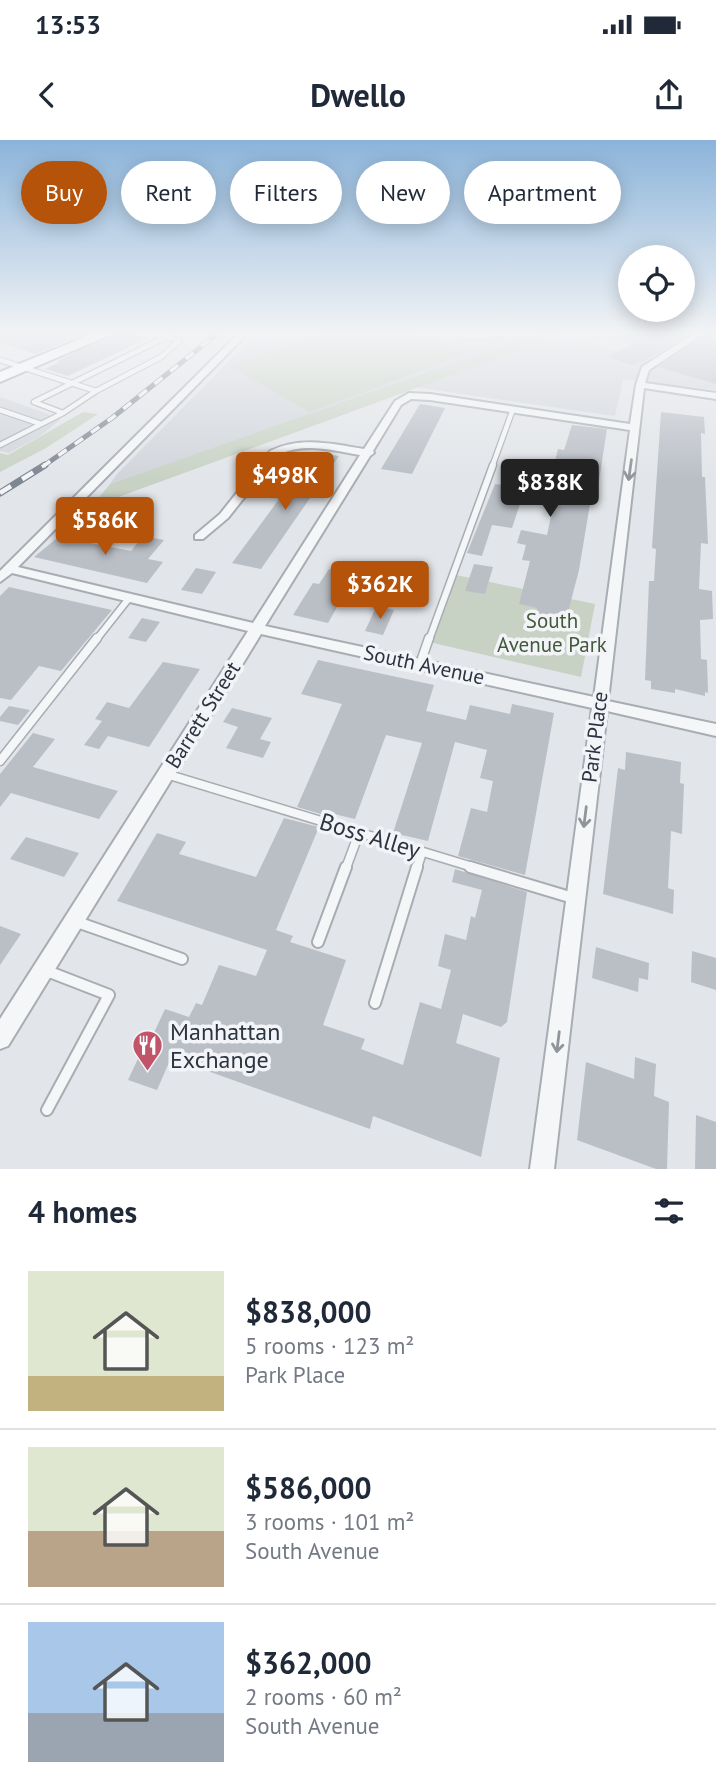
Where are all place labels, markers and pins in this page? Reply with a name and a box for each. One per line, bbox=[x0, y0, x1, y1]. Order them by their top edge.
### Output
pin: $498K bbox=[236, 452, 334, 512]
pin: $838K bbox=[501, 460, 599, 519]
pin: $586K bbox=[56, 498, 154, 557]
pin: $362K bbox=[331, 561, 429, 621]
place label: Manhattan Exchange bbox=[170, 1016, 280, 1075]
restaurant icon: Manhattan Exchange bbox=[130, 1029, 164, 1073]

